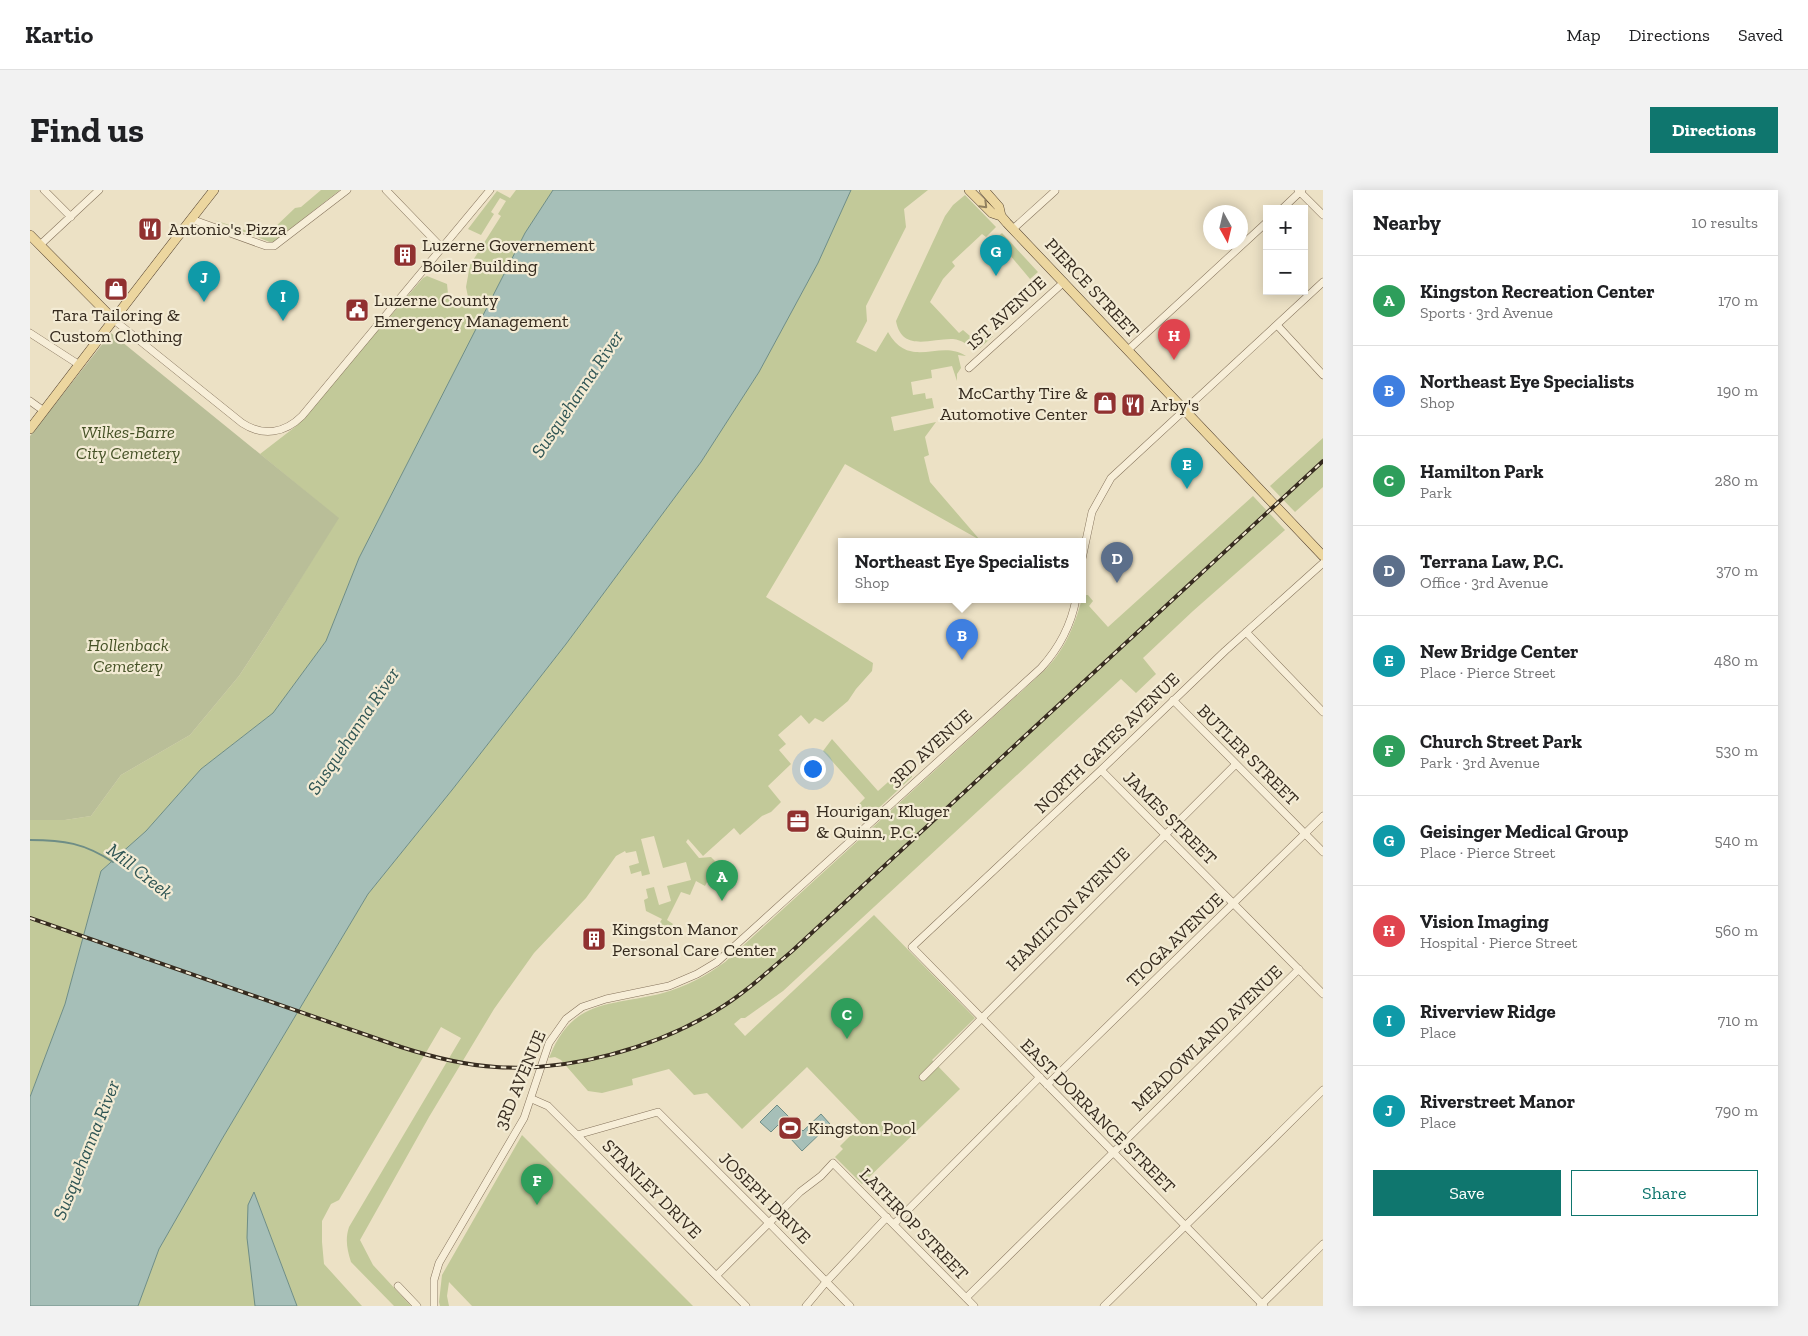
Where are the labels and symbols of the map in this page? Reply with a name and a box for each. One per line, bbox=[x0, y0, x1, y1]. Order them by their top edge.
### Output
one-way arrow bbox=[978, 199, 987, 208]
north arrow bbox=[1203, 205, 1248, 250]
restaurant icon: Antonio's Pizza bbox=[137, 216, 163, 242]
place label: Antonio's Pizza bbox=[168, 218, 287, 240]
place label: Luzerne Governement Boiler Building bbox=[422, 234, 595, 277]
street label: PIERCE STREET bbox=[1040, 234, 1144, 342]
pin: G bbox=[980, 235, 1012, 276]
building icon: Luzerne Governement Boiler Building bbox=[392, 242, 418, 268]
pin: J bbox=[188, 261, 220, 302]
street label: 1ST AVENUE bbox=[961, 271, 1051, 355]
shop icon: Tara Tailoring & Custom Clothing bbox=[103, 276, 129, 302]
pin: I bbox=[267, 280, 299, 321]
place label: Luzerne County Emergency Management bbox=[374, 289, 569, 332]
public building icon: Luzerne County Emergency Management bbox=[344, 297, 370, 323]
place label: Tara Tailoring & Custom Clothing bbox=[50, 304, 183, 347]
pin: H bbox=[1158, 319, 1190, 360]
water label: Susquehanna River bbox=[526, 326, 628, 462]
place label: McCarthy Tire & Automotive Center bbox=[940, 382, 1088, 425]
shop icon: McCarthy Tire & Automotive Center bbox=[1092, 390, 1118, 416]
restaurant icon: Arby's bbox=[1120, 392, 1146, 418]
place label: Arby's bbox=[1150, 394, 1199, 416]
park label: Wilkes-Barre City Cemetery bbox=[76, 421, 180, 464]
pin: E bbox=[1171, 448, 1203, 489]
pin: D bbox=[1101, 542, 1133, 583]
pin: B bbox=[946, 619, 978, 660]
park label: Hollenback Cemetery bbox=[87, 634, 169, 677]
water label: Susquehanna River bbox=[302, 663, 404, 799]
street label: NORTH GATES AVENUE bbox=[1030, 668, 1184, 818]
street label: BUTLER STREET bbox=[1193, 700, 1303, 810]
street label: 3RD AVENUE bbox=[883, 704, 977, 792]
your location bbox=[800, 756, 826, 782]
street label: JAMES STREET bbox=[1119, 767, 1221, 869]
place label: Hourigan, Kluger & Quinn, P.C. bbox=[816, 800, 950, 843]
office icon: Hourigan, Kluger & Quinn, P.C. bbox=[785, 808, 811, 834]
water label: Mill Creek bbox=[102, 838, 178, 904]
street label: HAMILTON AVENUE bbox=[1002, 843, 1134, 975]
pin: A bbox=[706, 860, 738, 901]
street label: TIOGA AVENUE bbox=[1122, 888, 1228, 992]
place label: Kingston Manor Personal Care Center bbox=[612, 918, 776, 961]
building icon: Kingston Manor Personal Care Center bbox=[581, 926, 607, 952]
street label: MEADOWLAND AVENUE bbox=[1127, 960, 1287, 1116]
pin: C bbox=[831, 998, 863, 1039]
street label: 3RD AVENUE bbox=[489, 1027, 551, 1133]
street label: EAST DORRANCE STREET bbox=[1016, 1034, 1180, 1198]
water label: Susquehanna River bbox=[48, 1077, 125, 1223]
sports icon: Kingston Pool bbox=[777, 1115, 803, 1141]
place label: Kingston Pool bbox=[808, 1117, 916, 1139]
street label: STANLEY DRIVE bbox=[598, 1135, 706, 1243]
street label: JOSEPH DRIVE bbox=[714, 1147, 816, 1249]
street label: LATHROP STREET bbox=[855, 1163, 973, 1285]
pin: F bbox=[521, 1164, 553, 1205]

